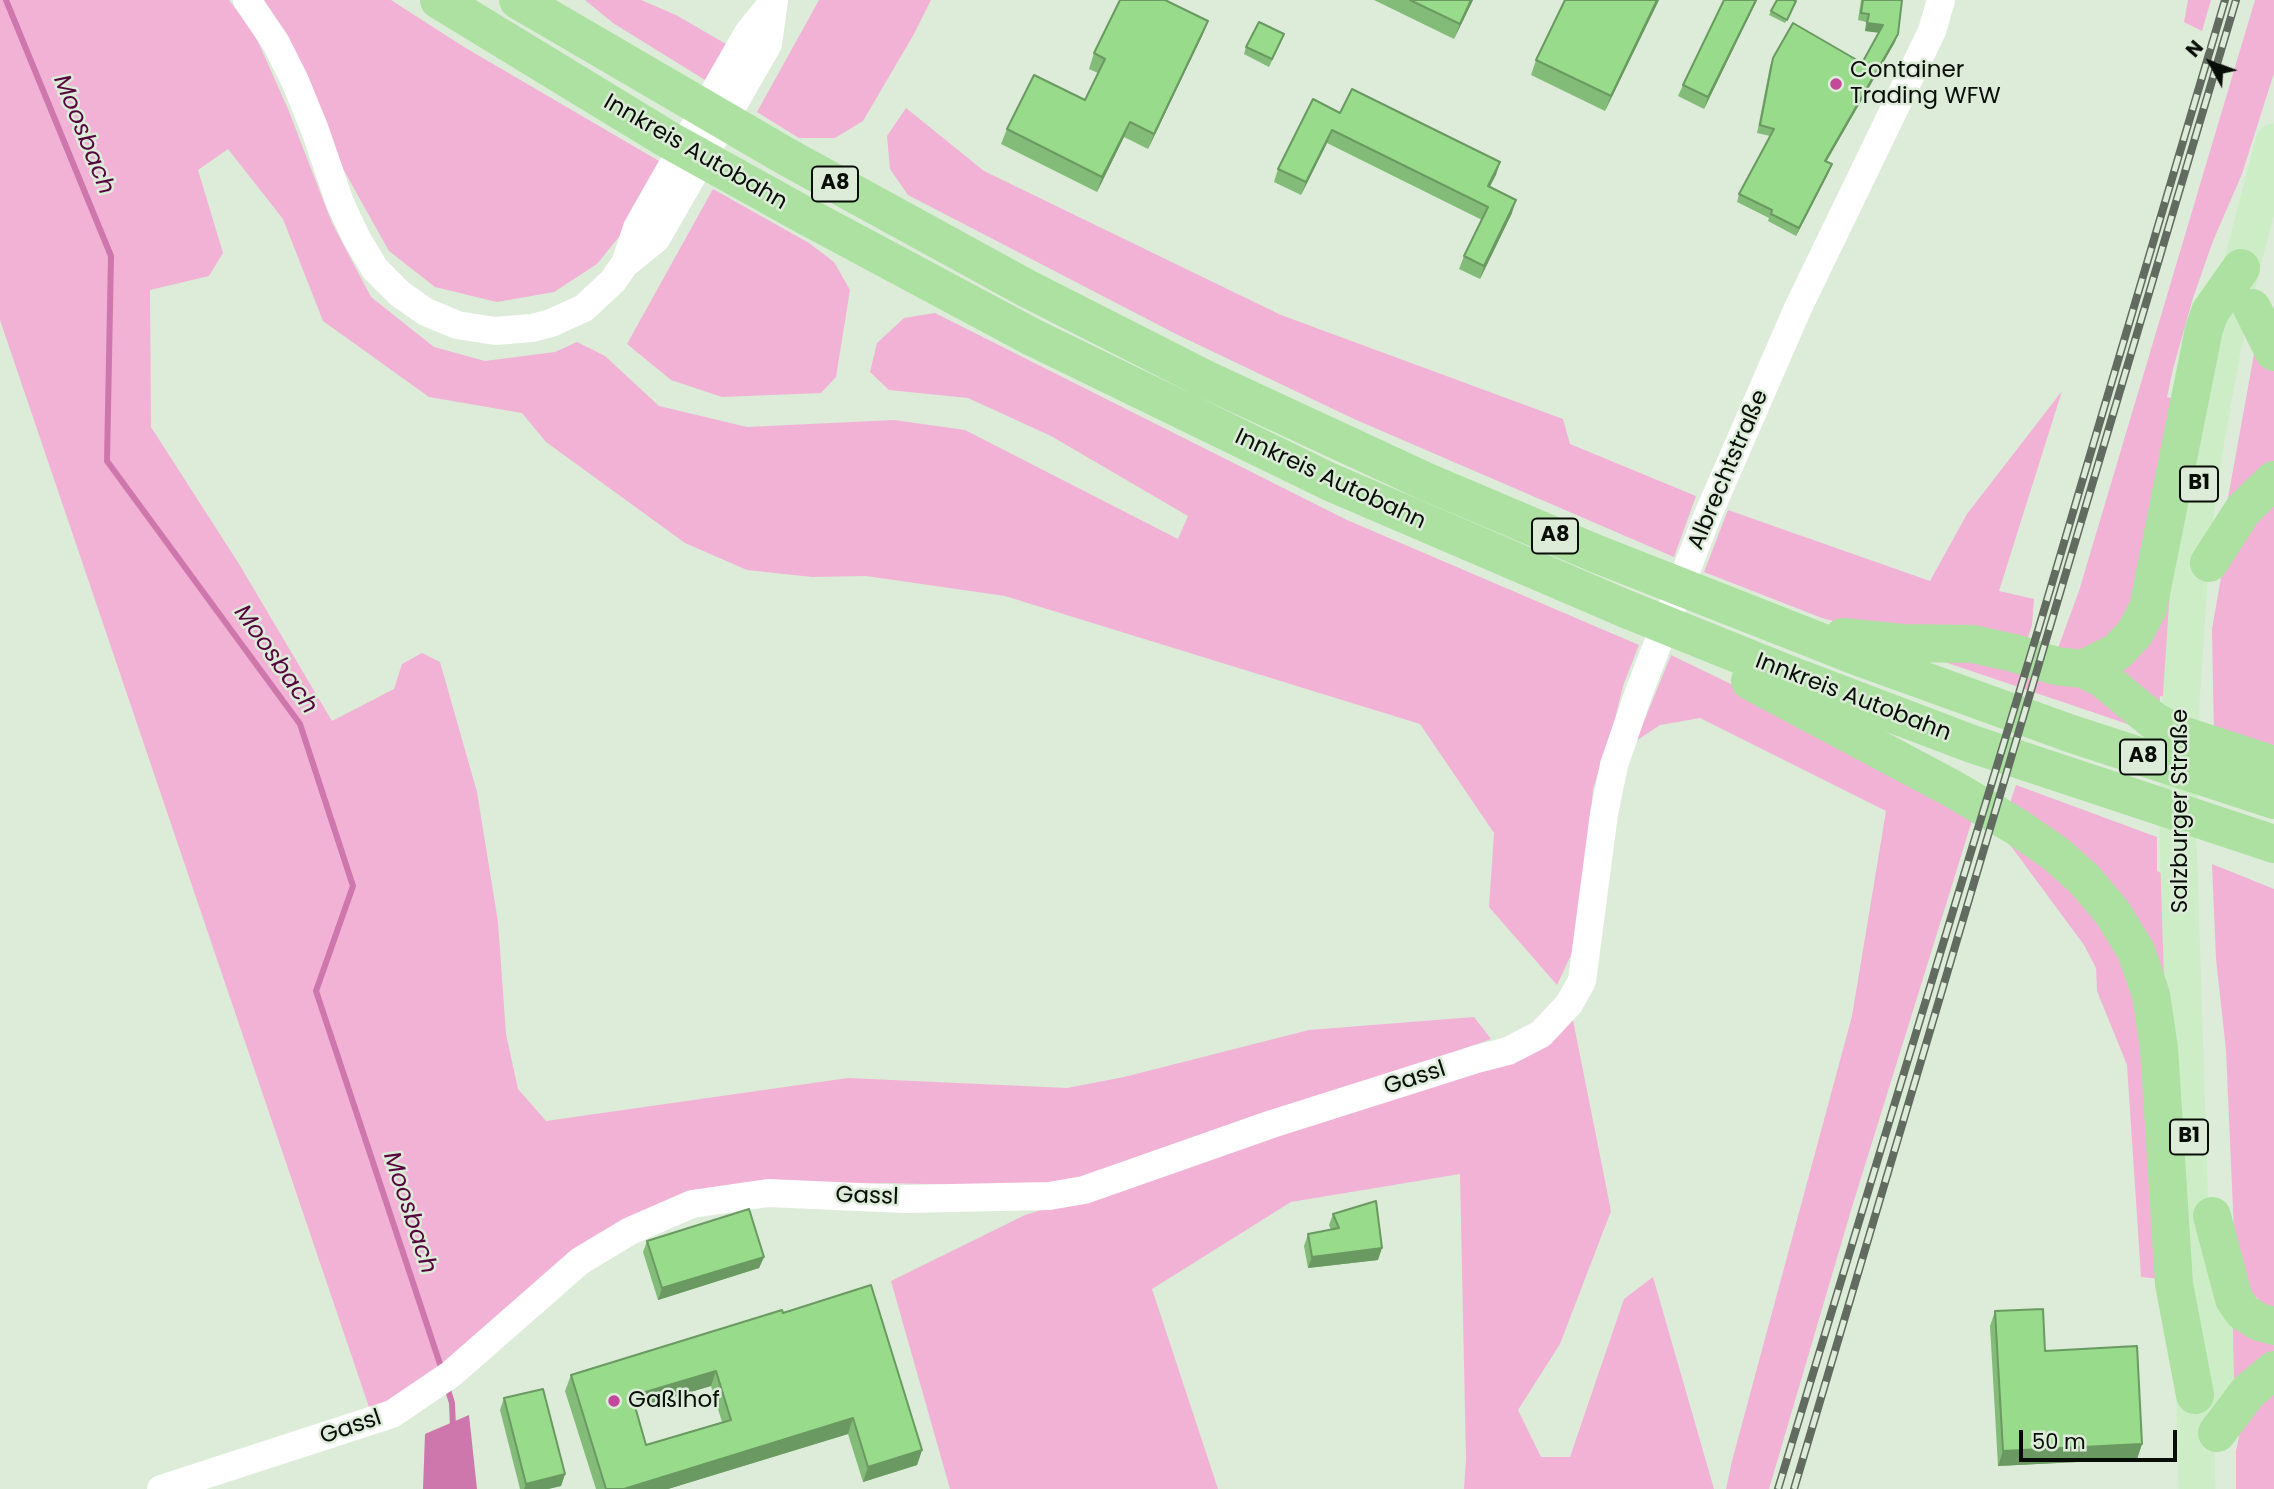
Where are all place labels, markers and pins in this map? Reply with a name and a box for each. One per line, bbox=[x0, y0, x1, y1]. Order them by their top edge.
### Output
place label: Container Trading WFW bbox=[1850, 57, 2001, 111]
marker: Container Trading WFW bbox=[1828, 76, 1844, 92]
place label: Gaßlhof bbox=[628, 1387, 720, 1415]
marker: Gaßlhof bbox=[606, 1393, 622, 1409]

